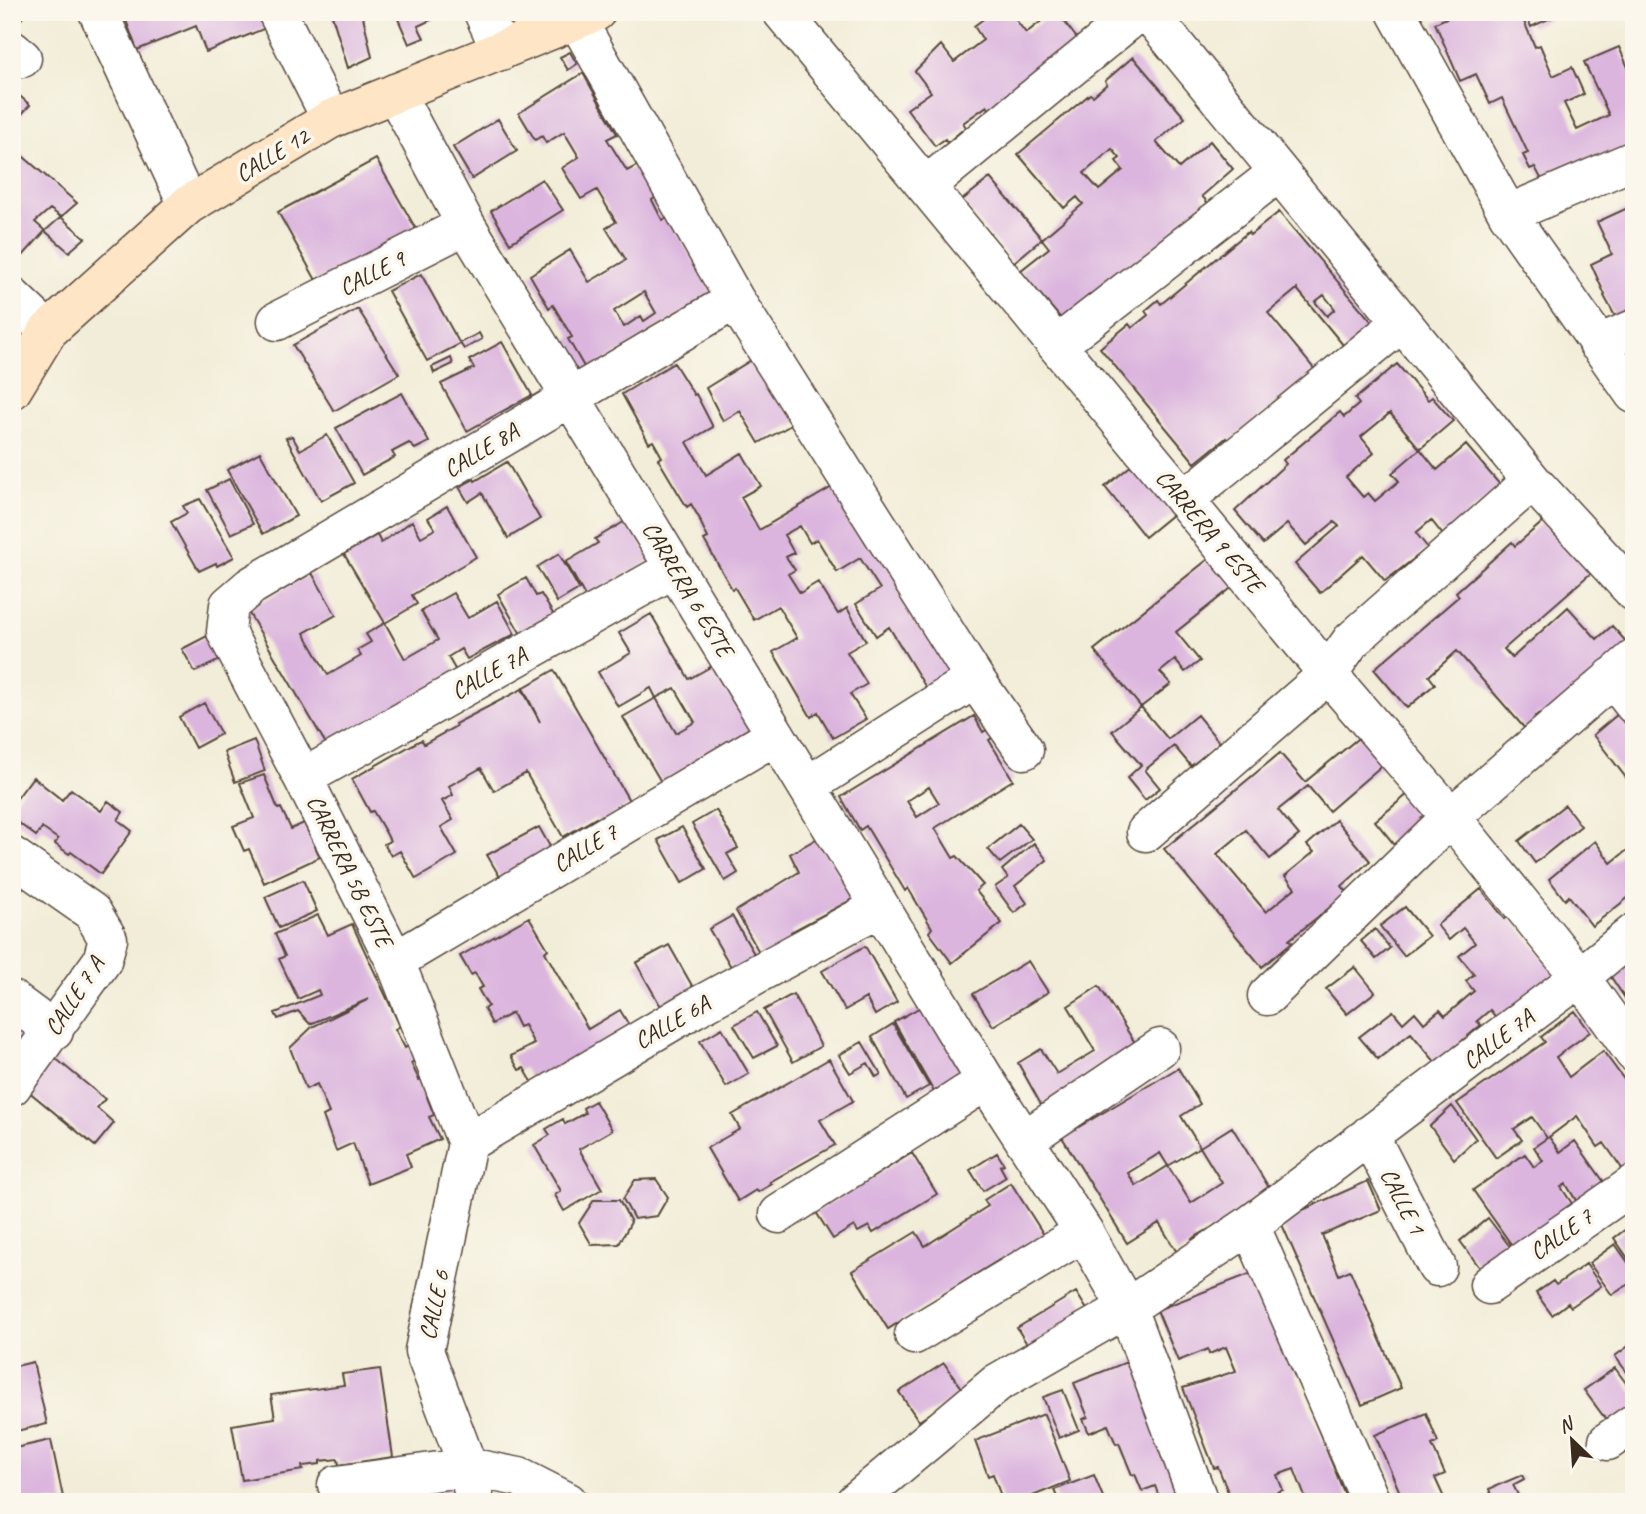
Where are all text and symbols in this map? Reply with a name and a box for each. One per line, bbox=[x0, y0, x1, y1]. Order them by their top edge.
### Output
street label: CALLE 12 bbox=[230, 120, 316, 189]
street label: CALLE 9 bbox=[334, 243, 412, 302]
street label: CALLE 8A bbox=[438, 415, 525, 484]
street label: CARRERA 9 ESTE bbox=[1149, 463, 1272, 601]
street label: CARRERA 6 ESTE bbox=[636, 516, 742, 665]
street label: CALLE 7A bbox=[446, 639, 533, 706]
street label: CARRERA 5B ESTE bbox=[300, 790, 401, 955]
street label: CALLE 7 bbox=[547, 816, 624, 879]
street label: CALLE 7 A bbox=[37, 950, 111, 1041]
street label: CALLE 6A bbox=[629, 988, 716, 1056]
street label: CALLE 7A bbox=[1456, 1002, 1541, 1076]
street label: CALLE 1 bbox=[1374, 1163, 1433, 1240]
street label: CALLE 7 bbox=[1524, 1201, 1599, 1266]
street label: CALLE 6 bbox=[412, 1266, 456, 1342]
north arrow bbox=[1538, 1406, 1608, 1476]
text: N bbox=[1555, 1411, 1579, 1439]

